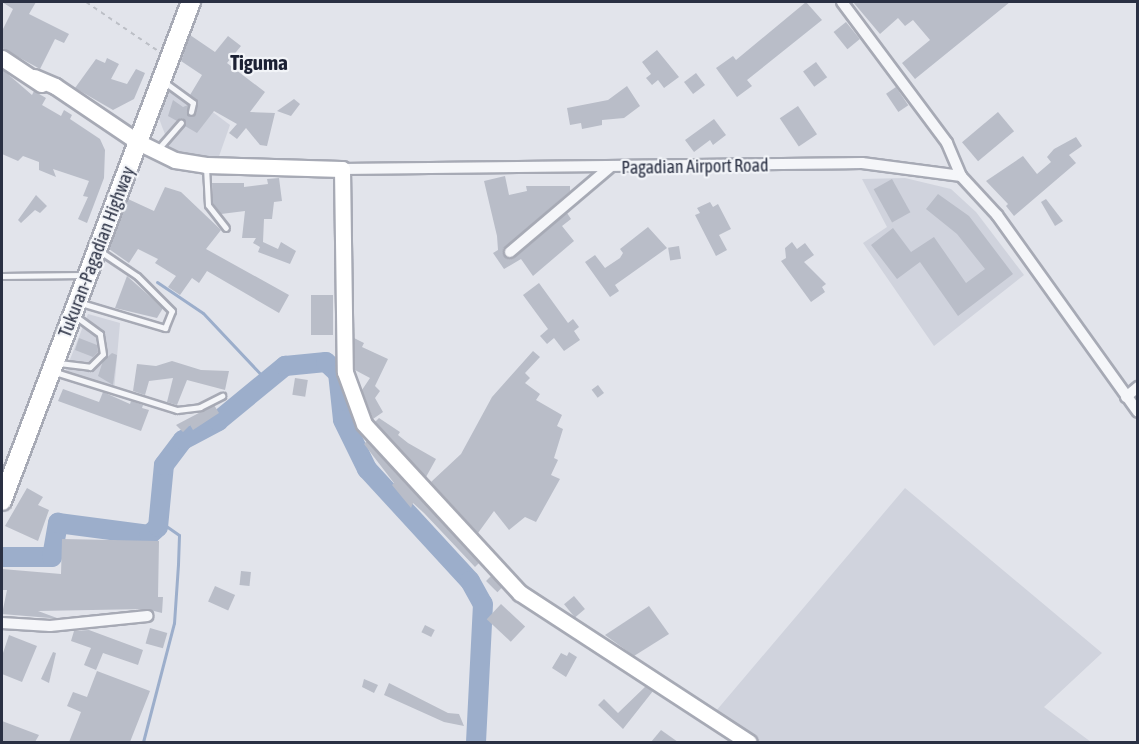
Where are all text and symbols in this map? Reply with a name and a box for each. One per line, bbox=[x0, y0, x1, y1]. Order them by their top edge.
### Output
district label: Tiguma bbox=[230, 49, 288, 75]
street label: Pagadian Airport Road bbox=[621, 155, 769, 179]
street label: Tukuran-Pagadian Highway bbox=[54, 164, 140, 340]

